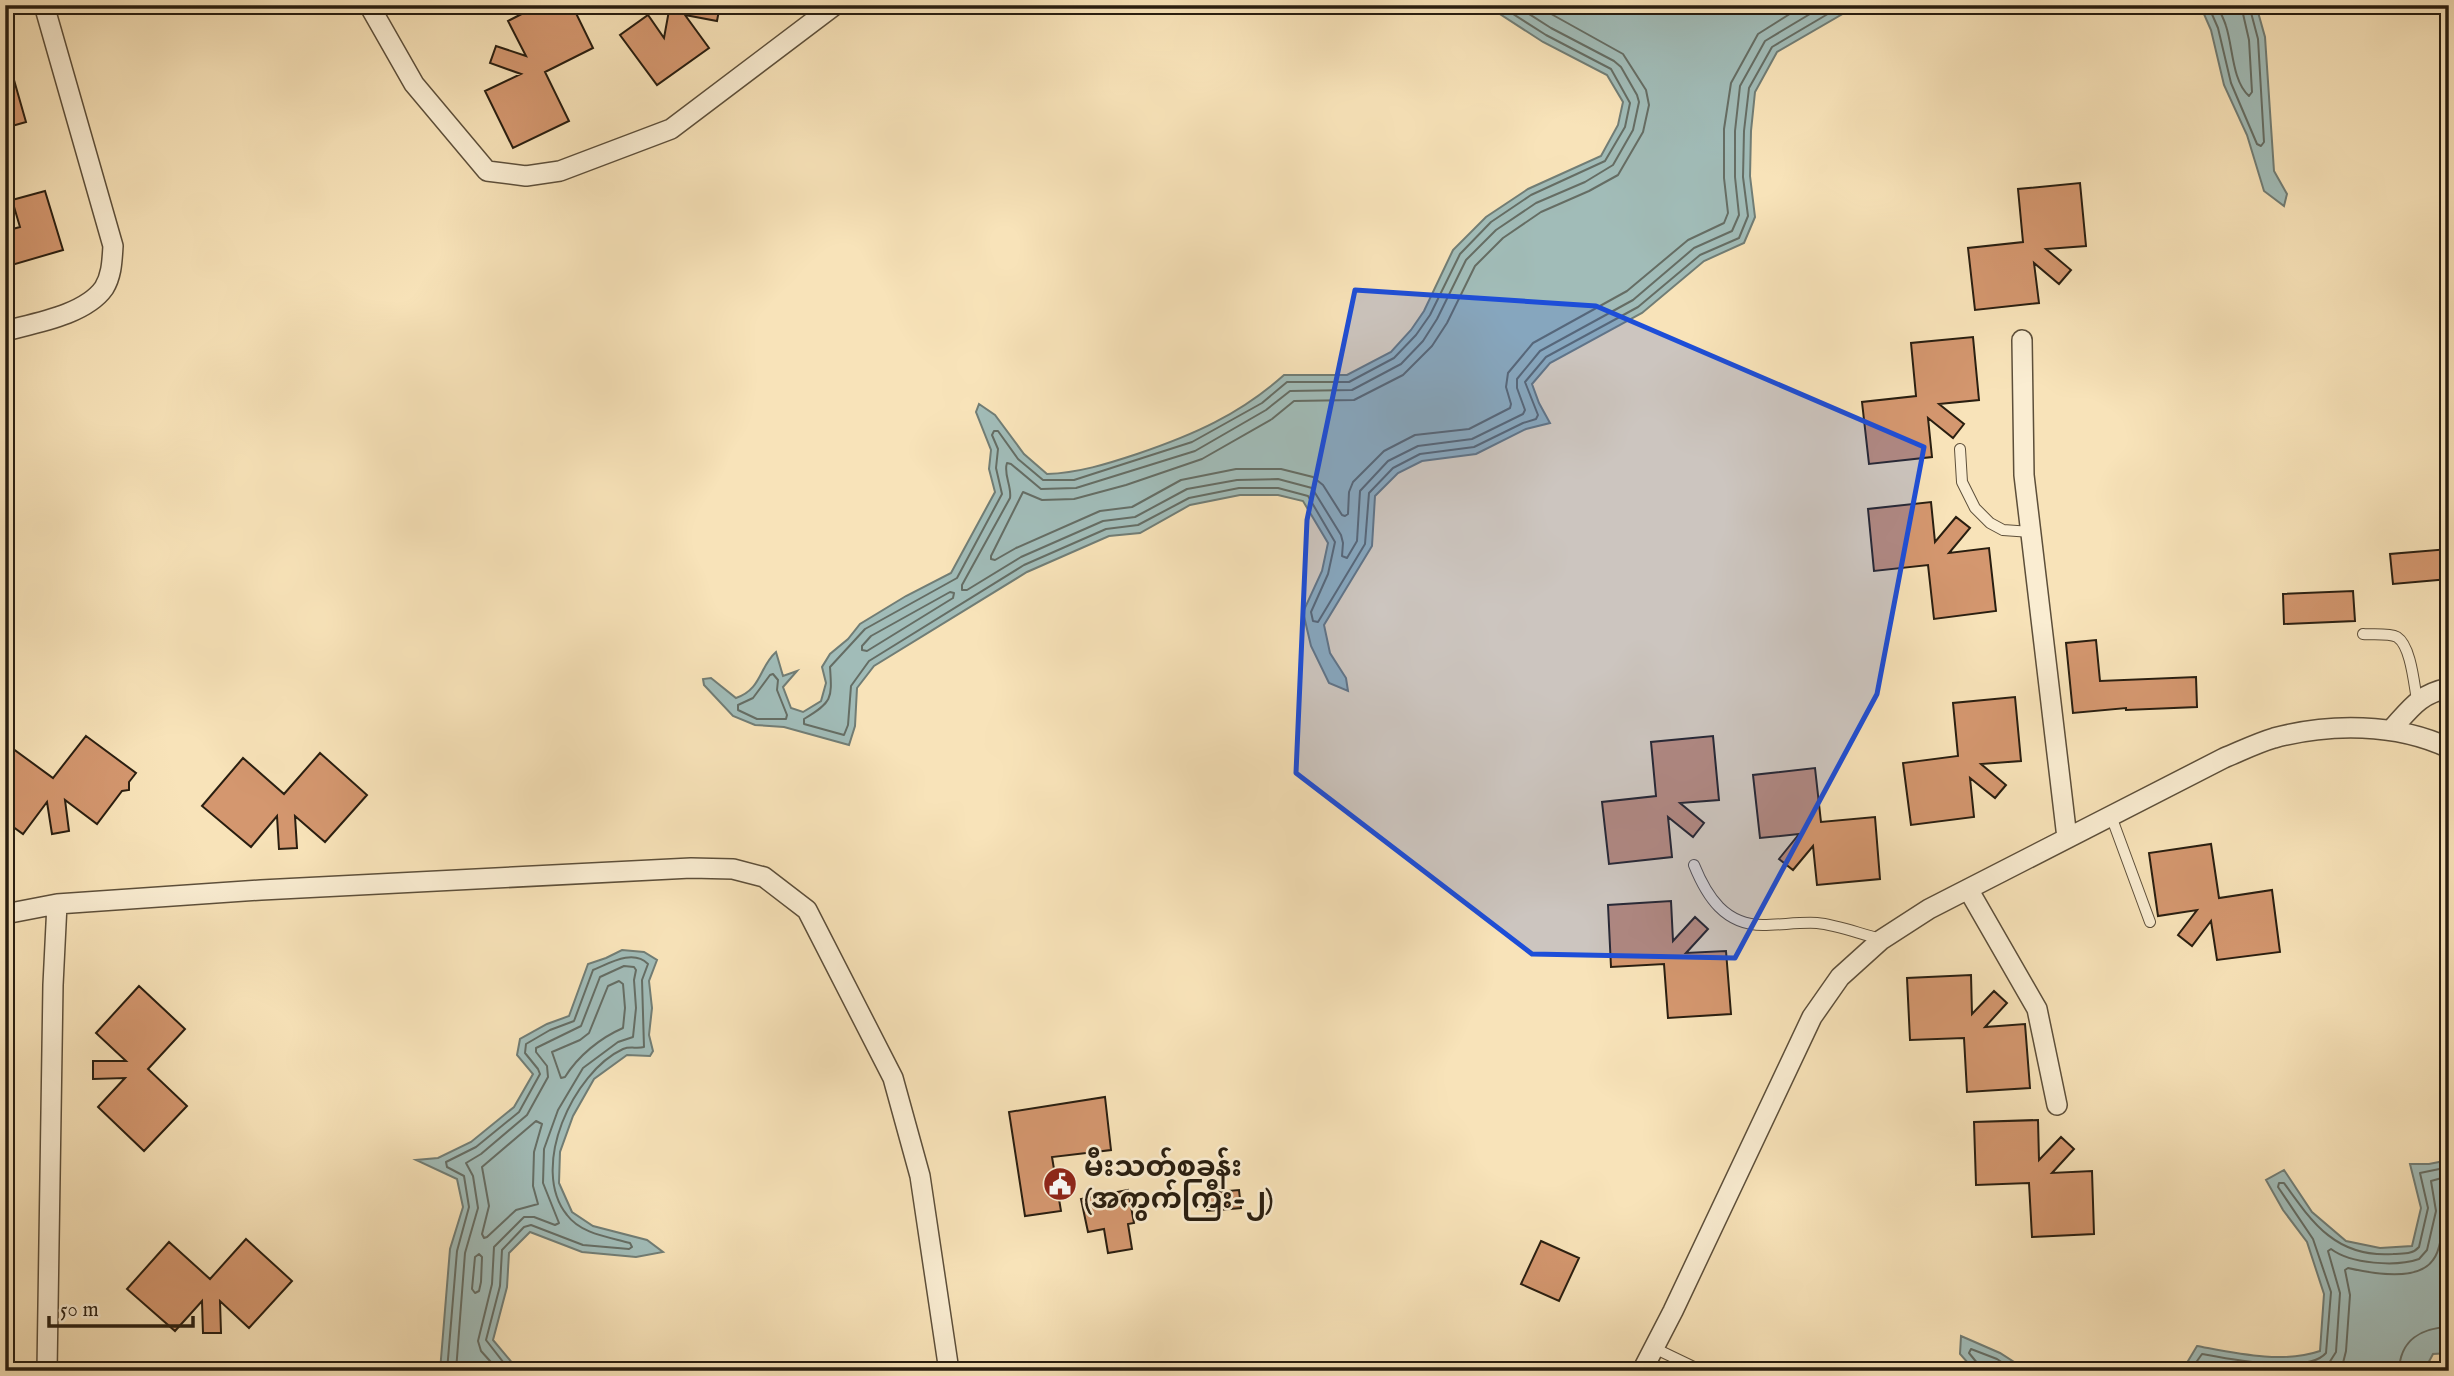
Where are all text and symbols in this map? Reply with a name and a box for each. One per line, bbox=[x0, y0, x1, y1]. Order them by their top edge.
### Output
place label: မီးသတ်စခန်း (အကွက်ကြီး-၂) bbox=[1084, 1147, 1273, 1221]
public building icon: မီးသတ်စခန်း (အကွက်ကြီး-၂) bbox=[1041, 1165, 1079, 1203]
scale bar bbox=[49, 1285, 192, 1329]
text: 50 m bbox=[60, 1297, 99, 1324]

